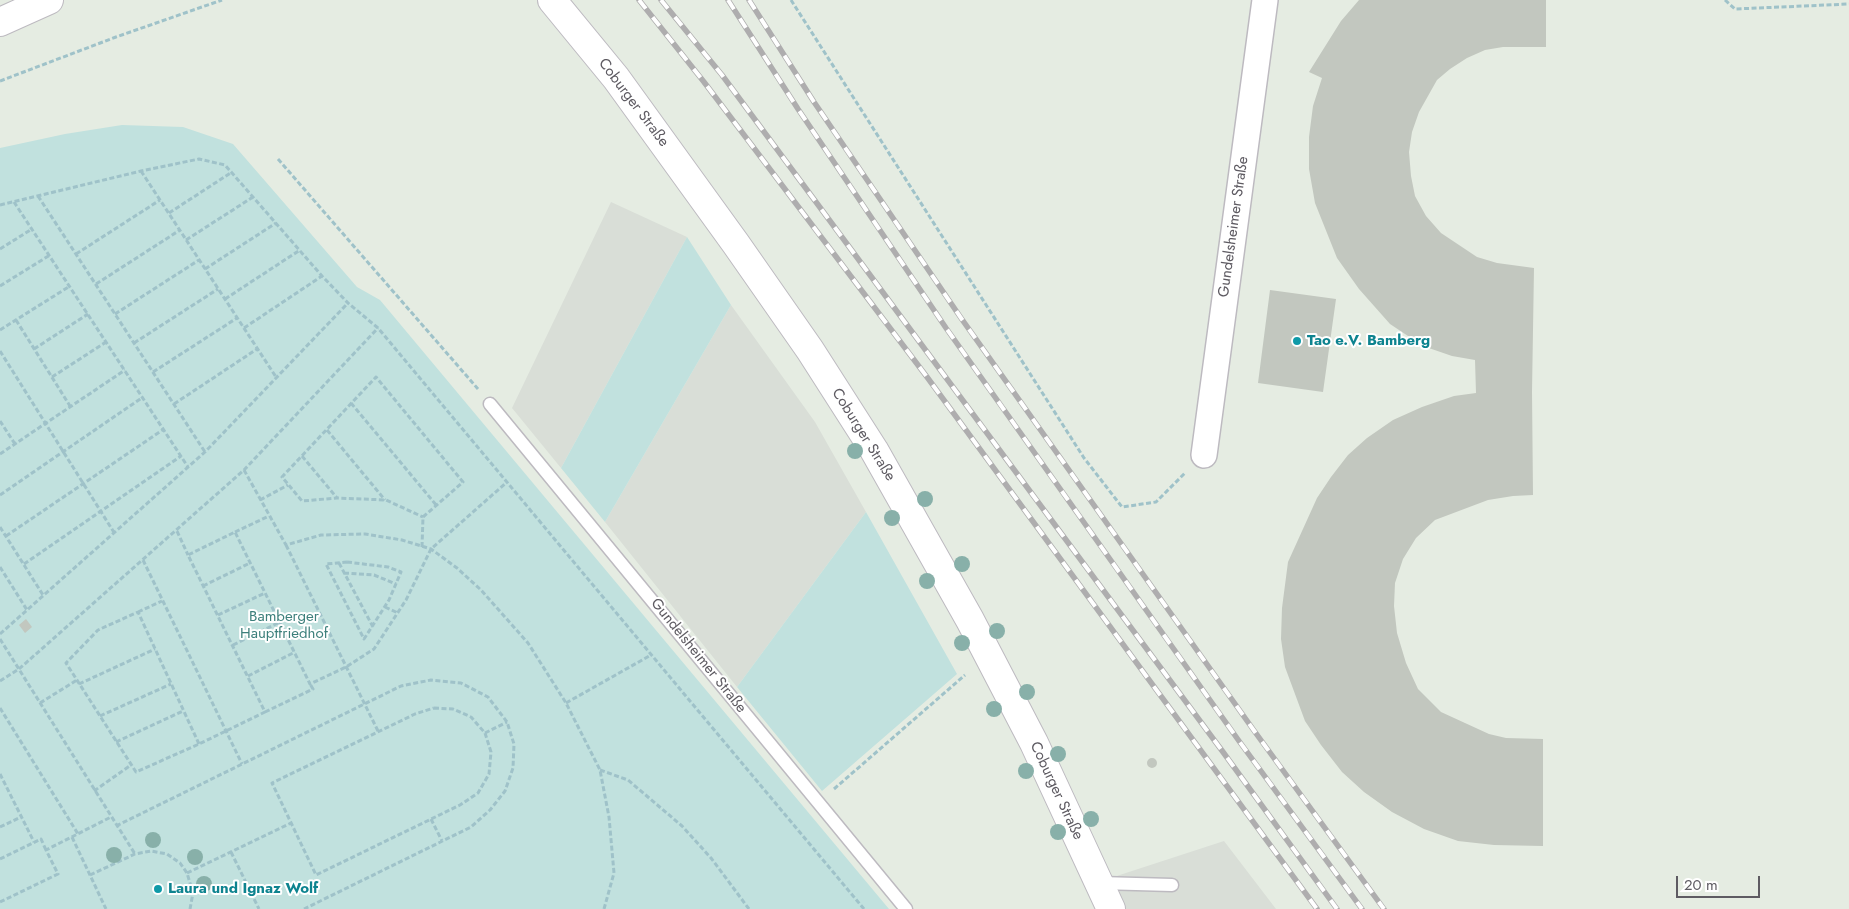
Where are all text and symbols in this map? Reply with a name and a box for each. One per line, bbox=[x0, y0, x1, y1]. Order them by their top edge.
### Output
street label: Coburger Straße bbox=[594, 55, 672, 151]
street label: Gundelsheimer Straße bbox=[1215, 155, 1253, 299]
place label: Tao e.V. Bamberg bbox=[1307, 332, 1430, 350]
marker: Tao e.V. Bamberg bbox=[1291, 335, 1303, 347]
street label: Coburger Straße bbox=[827, 385, 899, 485]
street label: Gundelsheimer Straße bbox=[646, 595, 750, 717]
park label: Bamberger Hauptfriedhof bbox=[240, 608, 328, 643]
street label: Coburger Straße bbox=[1025, 739, 1087, 843]
scale bar bbox=[1679, 866, 1763, 898]
text: 20 m bbox=[1684, 874, 1718, 896]
place label: Laura und Ignaz Wolf bbox=[168, 880, 318, 898]
marker: Laura und Ignaz Wolf bbox=[152, 883, 164, 895]

